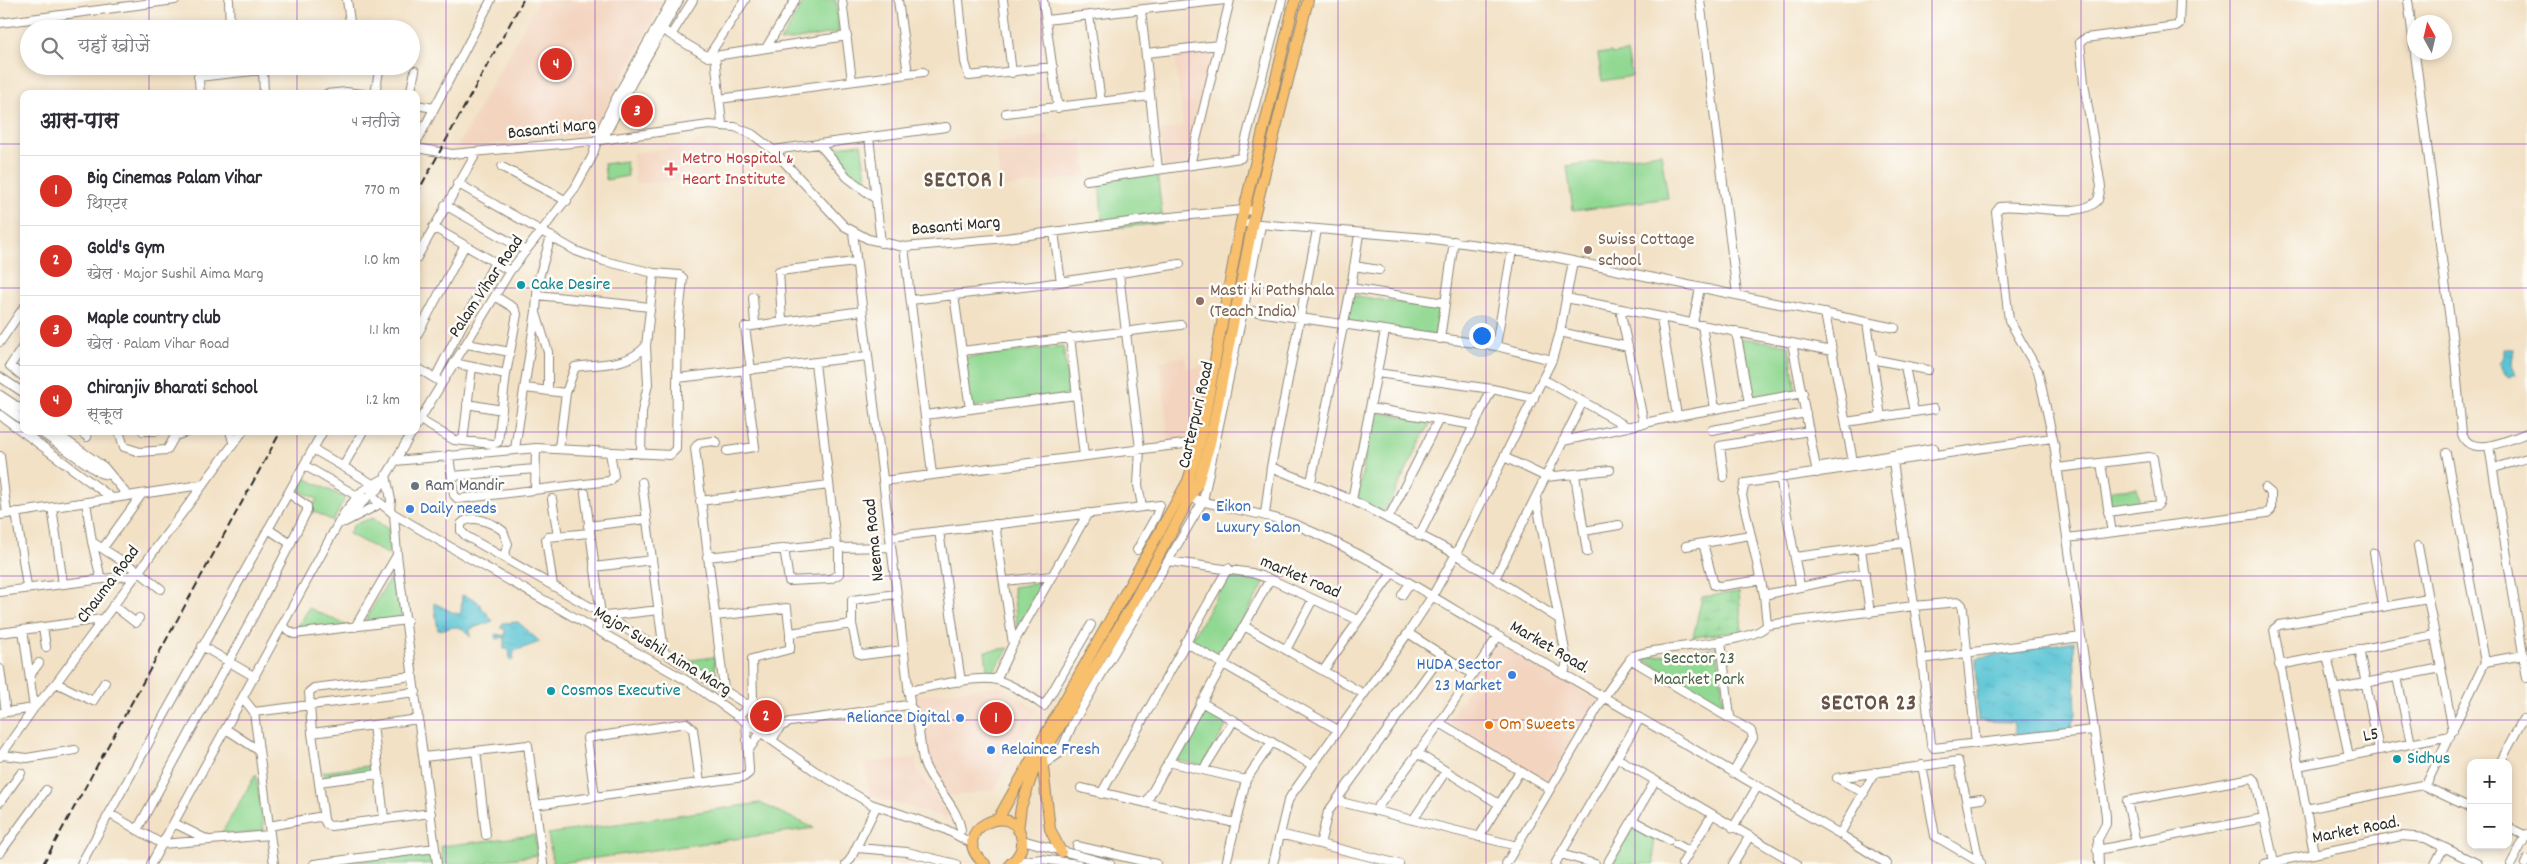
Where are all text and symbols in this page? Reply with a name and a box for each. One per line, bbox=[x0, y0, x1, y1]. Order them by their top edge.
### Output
north arrow bbox=[2407, 15, 2452, 60]
search box bbox=[20, 20, 420, 75]
icon: search bbox=[38, 34, 66, 62]
text: यहाँ खोजें bbox=[78, 34, 150, 61]
pin: 4 bbox=[540, 45, 572, 83]
pin: 3 bbox=[621, 92, 653, 130]
text: आस-पास bbox=[40, 108, 119, 138]
text: 4 नतीजे bbox=[352, 111, 400, 134]
street label: Basanti Marg bbox=[506, 113, 598, 147]
place label: Metro Hospital & Heart Institute bbox=[682, 147, 794, 193]
marker: Metro Hospital & Heart Institute bbox=[664, 162, 678, 176]
text: Big Cinemas Palam Vihar bbox=[87, 166, 262, 193]
district label: SECTOR 1 bbox=[924, 166, 1004, 197]
text: 1 bbox=[54, 179, 58, 202]
text: 770 m bbox=[364, 179, 400, 202]
text: थिएटर bbox=[87, 193, 128, 216]
street label: Basanti Marg bbox=[911, 211, 1001, 243]
place label: Swiss Cottage school bbox=[1598, 228, 1695, 274]
street label: Palam Vihar Road bbox=[443, 231, 531, 343]
text: Gold's Gym bbox=[87, 236, 165, 263]
marker: Swiss Cottage school bbox=[1582, 244, 1594, 256]
text: 2 bbox=[53, 249, 60, 272]
text: 1.0 km bbox=[364, 249, 400, 272]
text: खेल · Major Sushil Aima Marg bbox=[87, 263, 263, 286]
place label: Cake Desire bbox=[531, 273, 611, 298]
marker: Cake Desire bbox=[515, 279, 527, 291]
place label: Masti ki Pathshala (Teach India) bbox=[1210, 279, 1334, 325]
marker: Masti ki Pathshala (Teach India) bbox=[1194, 295, 1206, 307]
text: Maple country club bbox=[87, 306, 221, 333]
text: 3 bbox=[52, 319, 60, 342]
text: 1.1 km bbox=[369, 319, 400, 342]
your location bbox=[1469, 323, 1495, 349]
text: खेल · Palam Vihar Road bbox=[87, 333, 229, 356]
street label: Carterpuri Road bbox=[1173, 359, 1221, 471]
text: Chiranjiv Bharati School bbox=[87, 376, 258, 403]
text: 4 bbox=[53, 389, 59, 412]
text: 1.2 km bbox=[366, 389, 400, 412]
text: स्कूल bbox=[87, 403, 123, 426]
place label: Ram Mandir bbox=[425, 474, 505, 499]
marker: Ram Mandir bbox=[409, 480, 421, 492]
place label: Eikon Luxury Salon bbox=[1216, 495, 1301, 541]
place label: Daily needs bbox=[420, 497, 497, 522]
street label: Neema Road bbox=[858, 497, 892, 583]
marker: Daily needs bbox=[404, 503, 416, 515]
marker: Eikon Luxury Salon bbox=[1200, 511, 1212, 523]
street label: Chauma Road bbox=[71, 541, 147, 629]
street label: market road bbox=[1256, 550, 1344, 606]
street label: Major Sushil Aima Marg bbox=[588, 601, 736, 703]
street label: Market Road. bbox=[1504, 615, 1594, 681]
park label: Secctor 23 Maarket Park bbox=[1654, 647, 1744, 693]
place label: HUDA Sector 23 Market bbox=[1416, 653, 1502, 699]
marker: HUDA Sector 23 Market bbox=[1506, 669, 1518, 681]
place label: Cosmos Executive bbox=[561, 679, 681, 704]
marker: Cosmos Executive bbox=[545, 685, 557, 697]
district label: SECTOR 23 bbox=[1821, 689, 1917, 720]
pin: 2 bbox=[750, 697, 782, 735]
pin: 1 bbox=[980, 699, 1012, 737]
place label: Reliance Digital bbox=[847, 706, 951, 731]
marker: Reliance Digital bbox=[954, 712, 966, 724]
place label: Om Sweets bbox=[1499, 713, 1575, 738]
marker: Om Sweets bbox=[1483, 719, 1495, 731]
street label: L5 bbox=[2361, 722, 2381, 750]
place label: Relaince Fresh bbox=[1001, 738, 1100, 763]
marker: Relaince Fresh bbox=[985, 744, 997, 756]
place label: Sidhus bbox=[2407, 747, 2450, 772]
marker: Sidhus bbox=[2391, 753, 2403, 765]
map controls bbox=[2467, 759, 2512, 849]
button: + bbox=[2467, 759, 2512, 804]
button: − bbox=[2467, 804, 2512, 849]
street label: Market Road. bbox=[2310, 810, 2402, 852]

